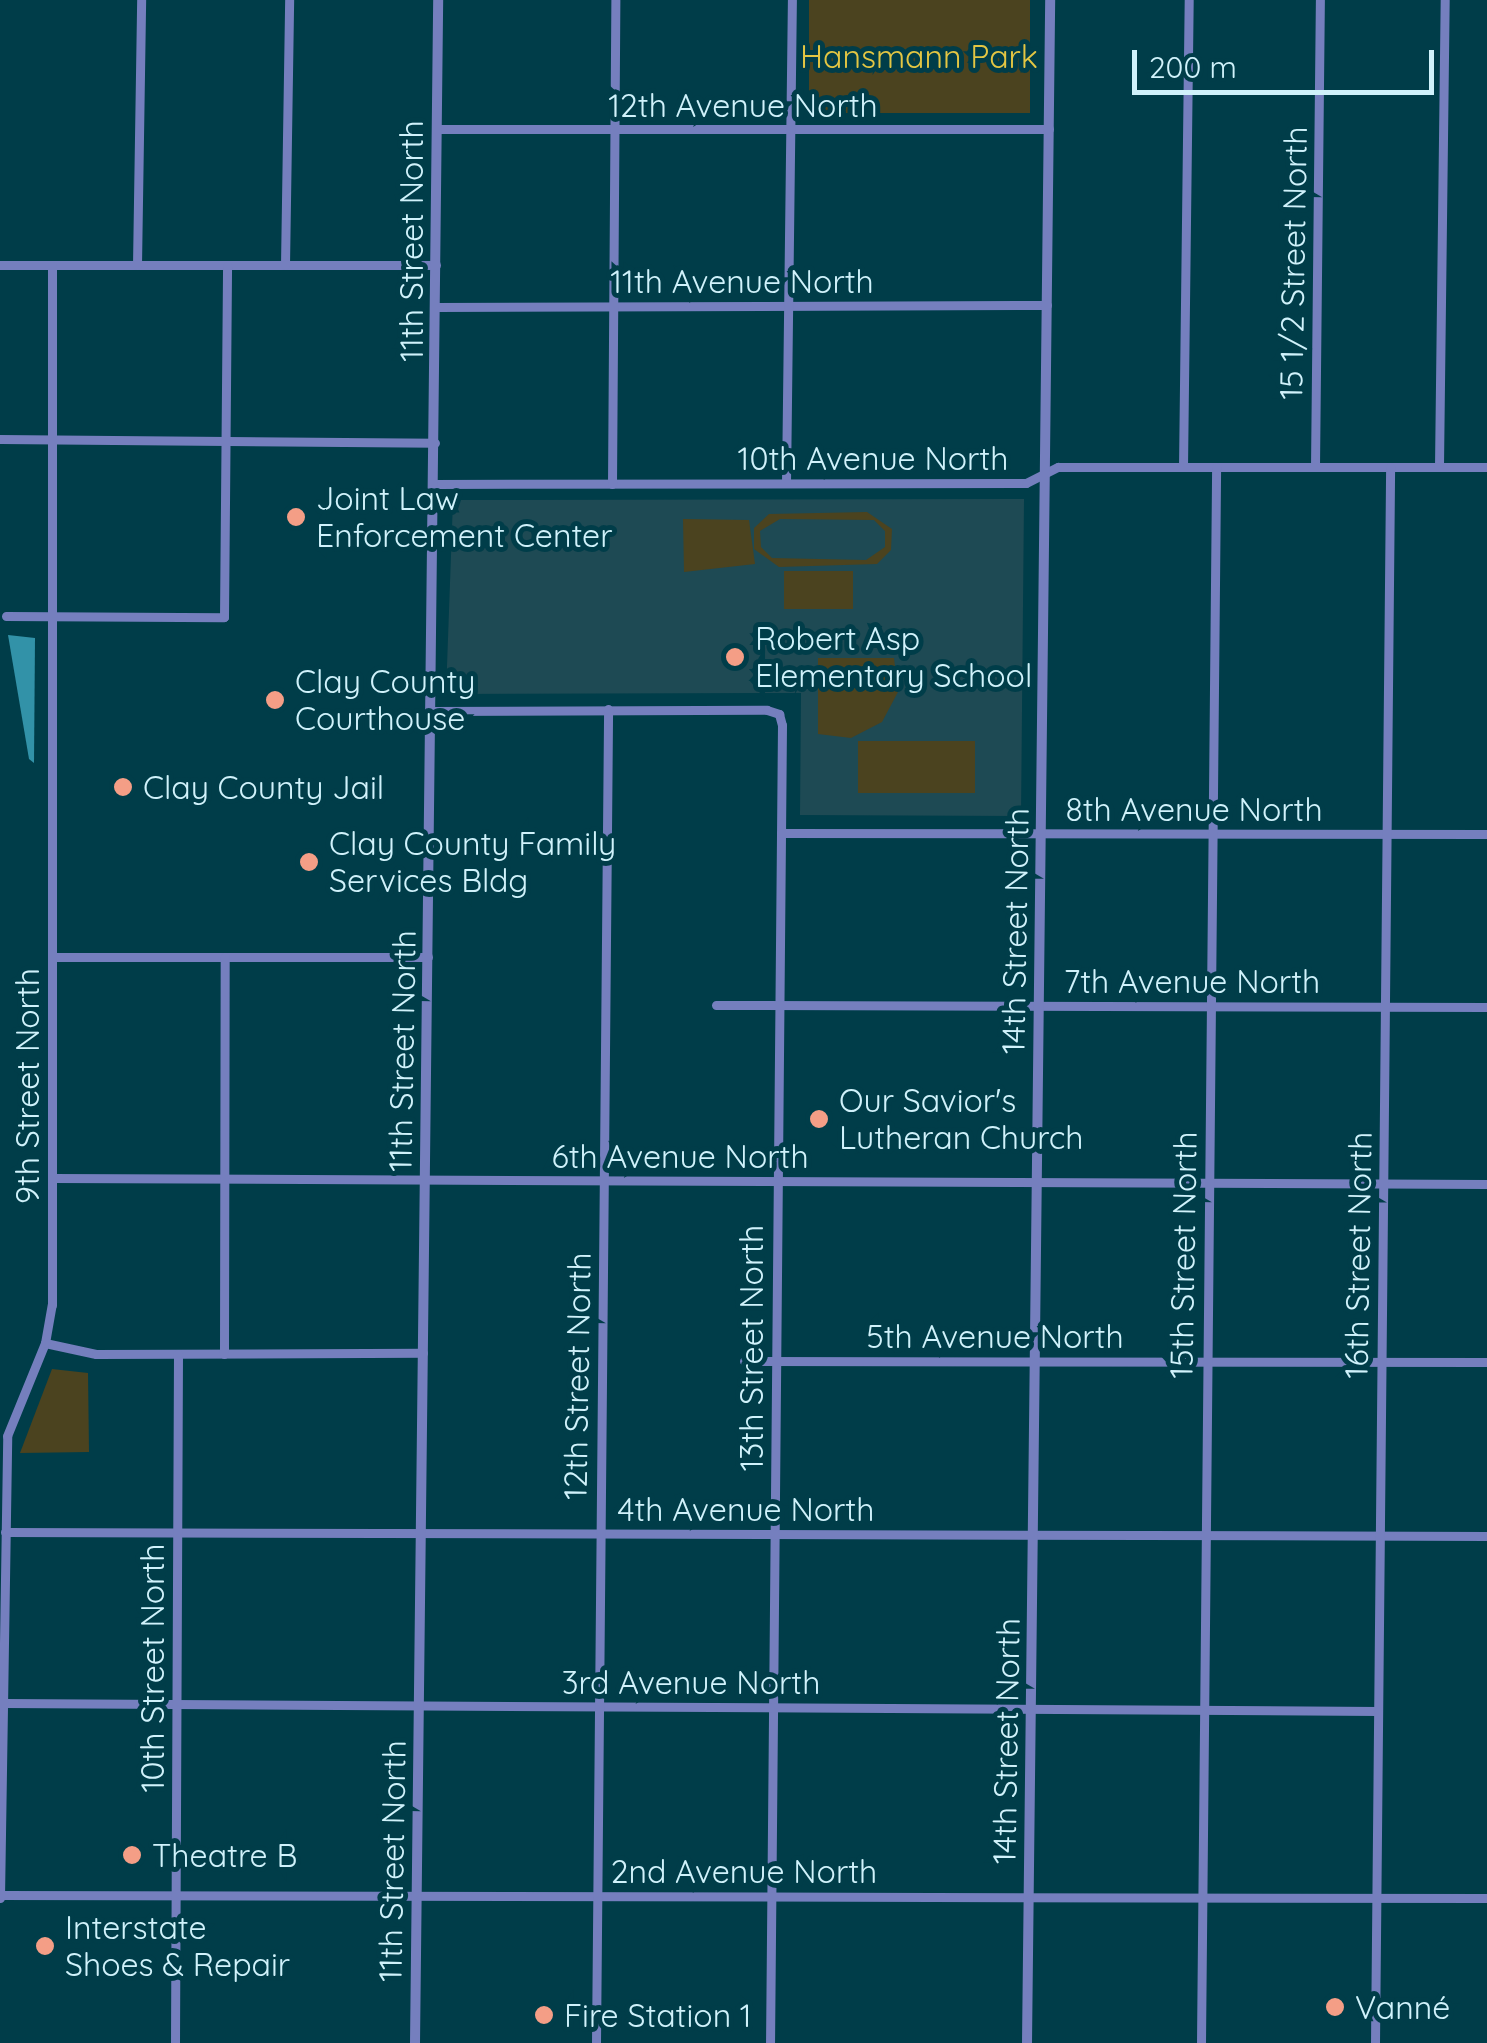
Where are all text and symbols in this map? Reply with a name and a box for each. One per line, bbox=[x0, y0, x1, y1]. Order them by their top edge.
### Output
scale bar bbox=[1137, 30, 1440, 92]
park label: Hansmann Park bbox=[800, 37, 1038, 75]
text: 200 m bbox=[1149, 48, 1237, 86]
street label: 12th Avenue North bbox=[608, 86, 878, 124]
street label: 11th Street North bbox=[392, 120, 430, 362]
street label: 15 1/2 Street North bbox=[1271, 126, 1315, 400]
street label: 11th Avenue North bbox=[610, 262, 874, 300]
street label: 10th Avenue North bbox=[738, 439, 1008, 477]
place label: Joint Law Enforcement Center bbox=[316, 480, 612, 555]
marker: Joint Law Enforcement Center bbox=[285, 506, 307, 528]
place label: Robert Asp Elementary School bbox=[755, 620, 1032, 695]
marker: Robert Asp Elementary School bbox=[724, 646, 746, 668]
place label: Clay County Courthouse bbox=[295, 663, 476, 738]
marker: Clay County Courthouse bbox=[264, 689, 286, 711]
place label: Clay County Jail bbox=[143, 768, 384, 806]
marker: Clay County Jail bbox=[112, 776, 134, 798]
street label: 8th Avenue North bbox=[1065, 790, 1323, 828]
street label: 14th Street North bbox=[994, 808, 1036, 1054]
place label: Clay County Family Services Bldg bbox=[329, 825, 616, 900]
marker: Clay County Family Services Bldg bbox=[298, 851, 320, 873]
street label: 11th Street North bbox=[381, 930, 423, 1172]
street label: 7th Avenue North bbox=[1064, 962, 1320, 1000]
street label: 9th Street North bbox=[8, 968, 46, 1204]
place label: Our Savior's Lutheran Church bbox=[839, 1082, 1084, 1157]
marker: Our Savior's Lutheran Church bbox=[808, 1108, 830, 1130]
street label: 15th Street North bbox=[1162, 1131, 1204, 1379]
street label: 16th Street North bbox=[1337, 1131, 1379, 1379]
street label: 6th Avenue North bbox=[551, 1137, 809, 1175]
street label: 13th Street North bbox=[732, 1225, 770, 1471]
street label: 12th Street North bbox=[556, 1252, 598, 1500]
street label: 5th Avenue North bbox=[866, 1317, 1124, 1355]
street label: 4th Avenue North bbox=[618, 1490, 874, 1528]
street label: 10th Street North bbox=[133, 1544, 171, 1792]
street label: 14th Street North bbox=[985, 1618, 1027, 1864]
street label: 3rd Avenue North bbox=[562, 1663, 820, 1701]
street label: 11th Street North bbox=[371, 1740, 413, 1982]
place label: Theatre B bbox=[152, 1836, 297, 1874]
marker: Theatre B bbox=[121, 1844, 143, 1866]
street label: 2nd Avenue North bbox=[611, 1852, 877, 1890]
place label: Interstate Shoes & Repair bbox=[65, 1909, 290, 1984]
marker: Interstate Shoes & Repair bbox=[34, 1935, 56, 1957]
place label: Vanné bbox=[1355, 1988, 1450, 2026]
place label: Fire Station 1 bbox=[564, 1996, 752, 2034]
marker: Vanné bbox=[1324, 1996, 1346, 2018]
marker: Fire Station 1 bbox=[533, 2004, 555, 2026]

